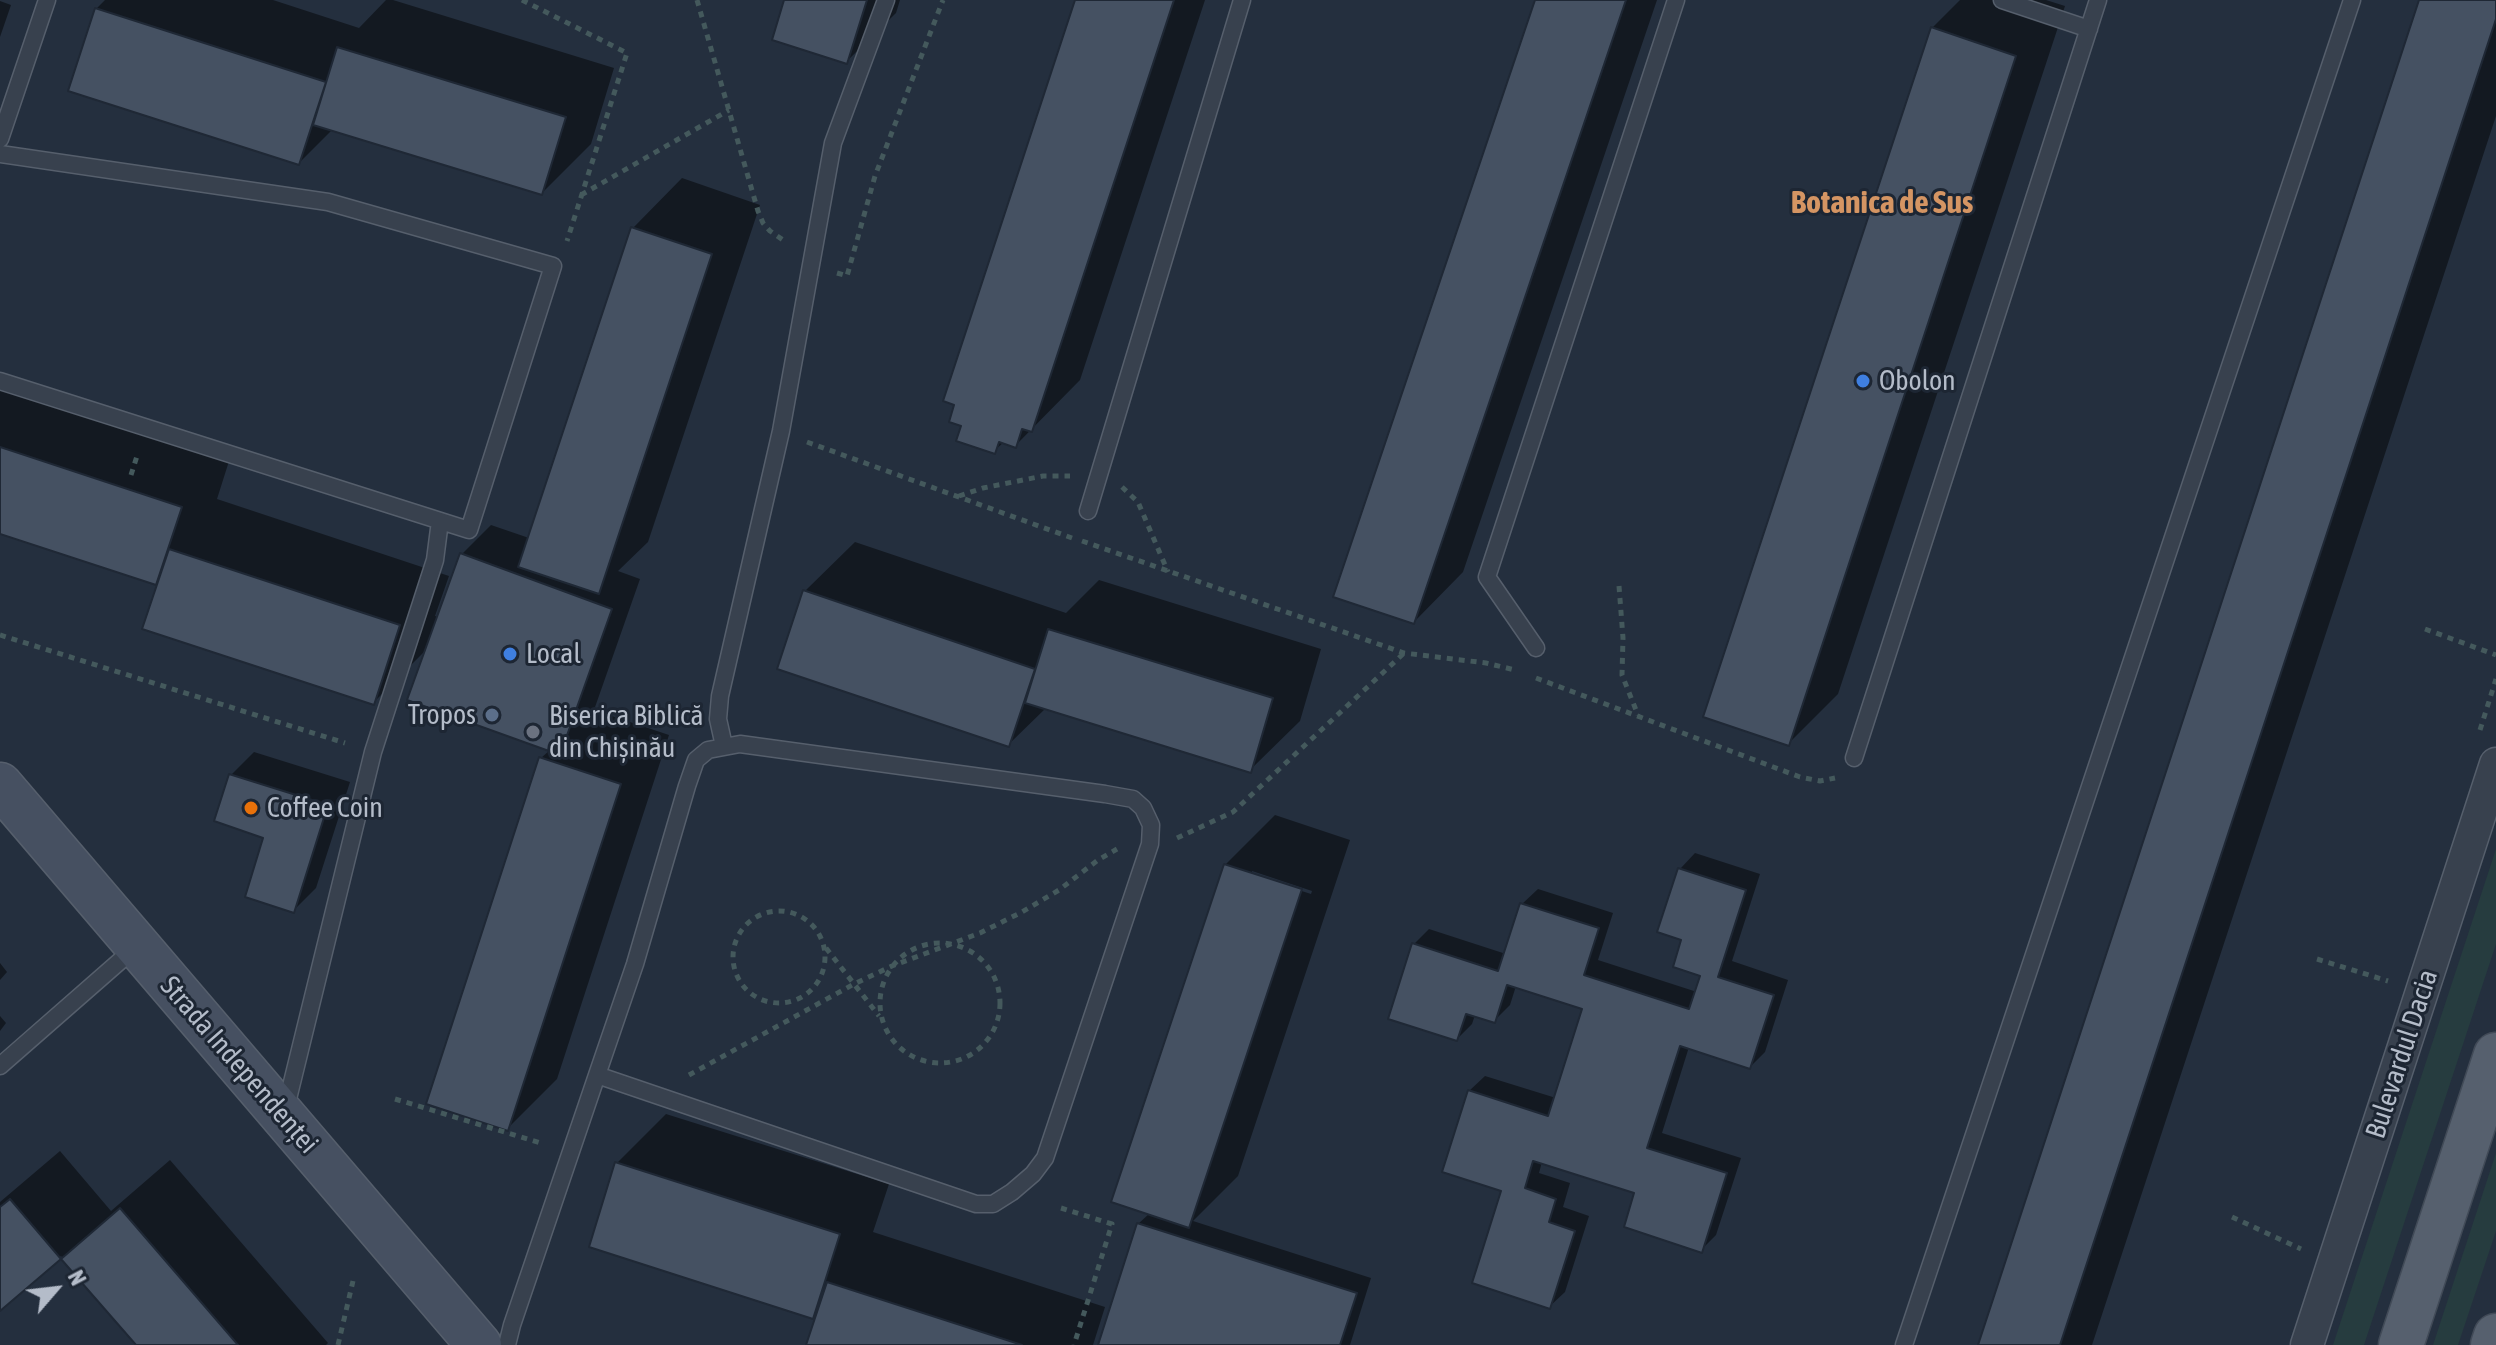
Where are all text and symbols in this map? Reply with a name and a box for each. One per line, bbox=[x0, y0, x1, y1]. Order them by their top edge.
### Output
district label: Botanica de Sus bbox=[1791, 184, 1973, 222]
place label: Obolon bbox=[1879, 364, 1956, 398]
marker: Obolon bbox=[1854, 372, 1872, 390]
place label: Local bbox=[526, 637, 581, 671]
marker: Local bbox=[501, 645, 519, 663]
place label: Tropos bbox=[408, 698, 476, 732]
place label: Biserica Biblică din Chișinău bbox=[549, 699, 703, 765]
marker: Tropos bbox=[483, 706, 501, 724]
marker: Biserica Biblică din Chișinău bbox=[524, 723, 542, 741]
place label: Coffee Coin bbox=[267, 791, 383, 825]
marker: Coffee Coin bbox=[242, 799, 260, 817]
street label: Bulevardul Dacia bbox=[2359, 965, 2445, 1143]
street label: Strada Independenței bbox=[153, 970, 325, 1160]
north arrow bbox=[16, 1249, 96, 1329]
text: N bbox=[63, 1266, 92, 1290]

